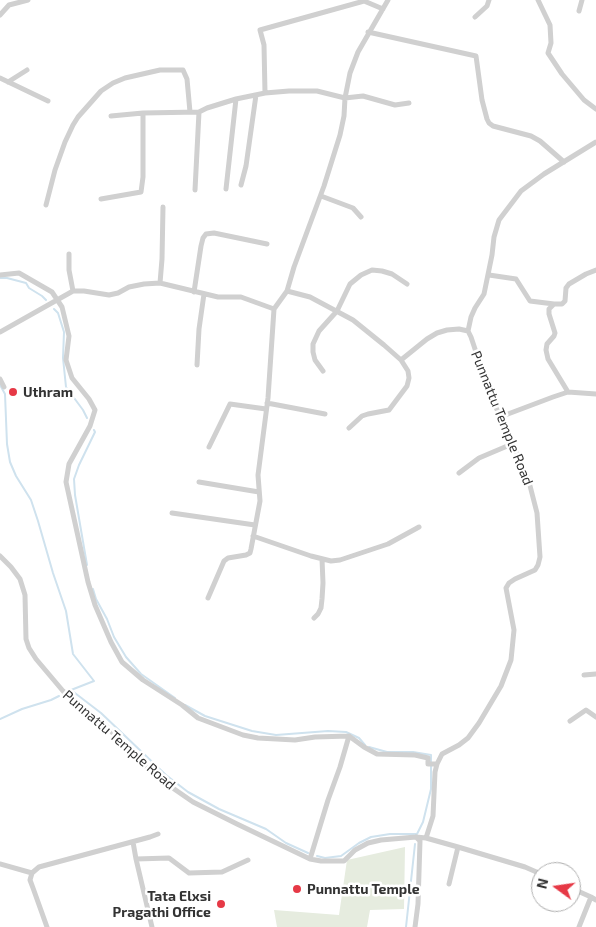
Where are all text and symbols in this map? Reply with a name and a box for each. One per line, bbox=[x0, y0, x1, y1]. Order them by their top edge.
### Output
street label: Punnattu Temple Road bbox=[467, 348, 537, 488]
place label: Uthram bbox=[23, 384, 73, 400]
marker: Uthram bbox=[7, 386, 19, 398]
street label: Punnattu Temple Road bbox=[59, 687, 179, 793]
north arrow bbox=[531, 862, 581, 912]
text: N bbox=[532, 877, 551, 890]
place label: Punnattu Temple bbox=[307, 881, 420, 897]
marker: Punnattu Temple bbox=[291, 883, 303, 895]
place label: Tata Elxsi Pragathi Office bbox=[113, 888, 211, 920]
marker: Tata Elxsi Pragathi Office bbox=[215, 898, 227, 910]

